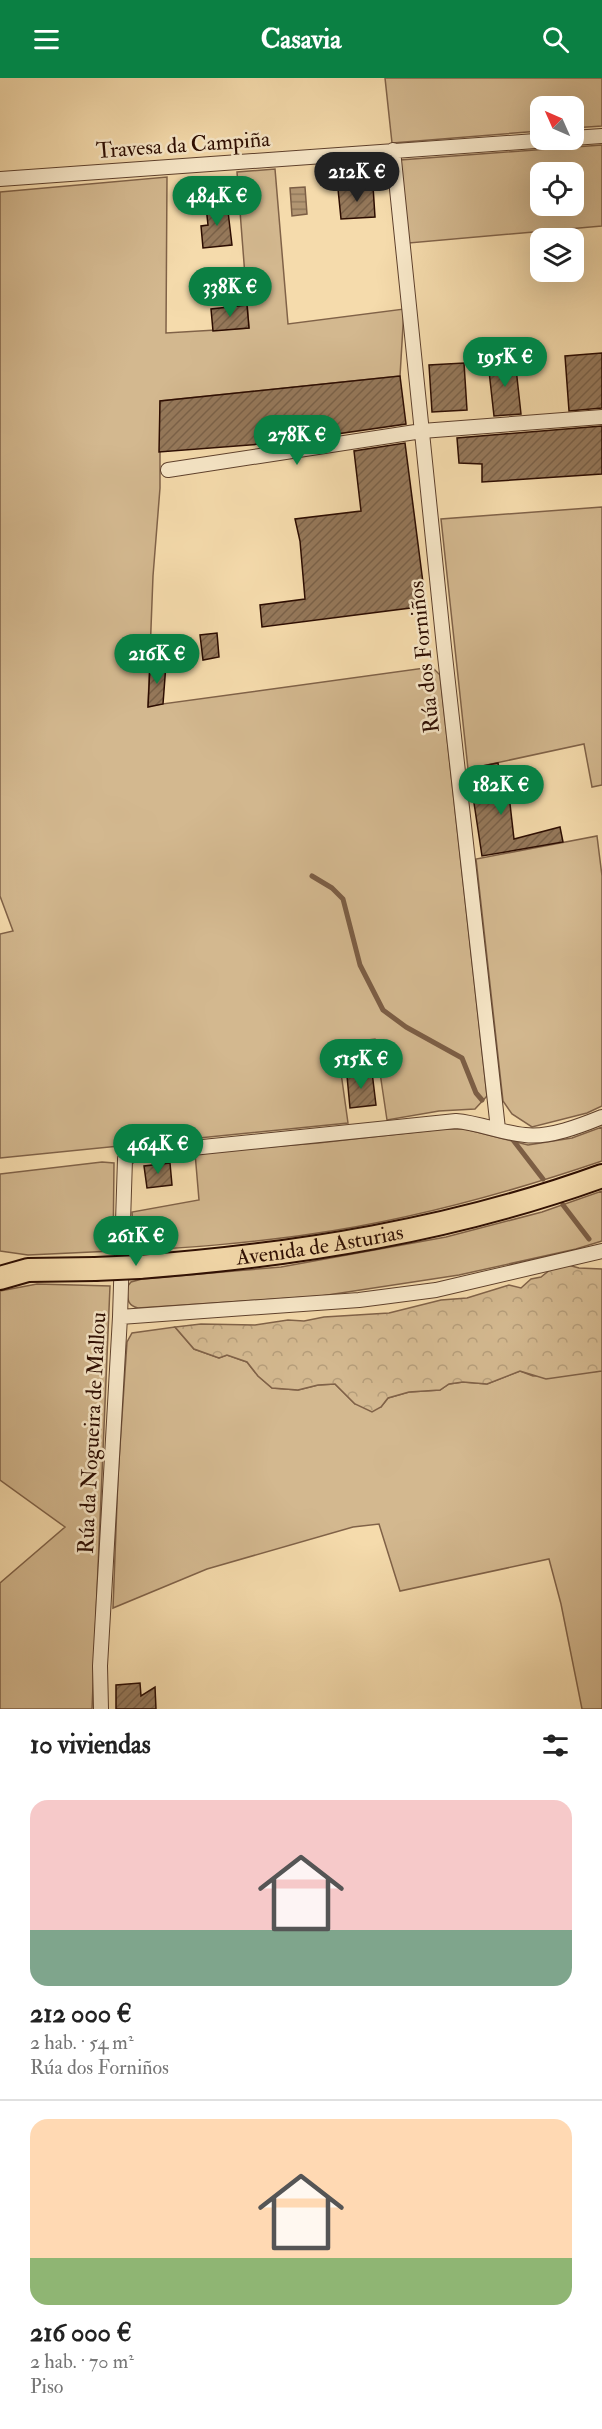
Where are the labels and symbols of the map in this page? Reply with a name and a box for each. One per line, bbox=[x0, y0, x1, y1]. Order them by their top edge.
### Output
north arrow bbox=[530, 96, 584, 150]
street label: Travesa da Campiña bbox=[95, 125, 272, 166]
pin: 212K € bbox=[308, 152, 406, 203]
pin: 484K € bbox=[168, 176, 266, 227]
pin: 338K € bbox=[181, 267, 279, 318]
pin: 195K € bbox=[456, 337, 554, 388]
pin: 278K € bbox=[248, 415, 346, 466]
street label: Rúa dos Forniños bbox=[402, 580, 446, 734]
pin: 216K € bbox=[108, 634, 206, 685]
pin: 182K € bbox=[452, 765, 550, 816]
pin: 515K € bbox=[312, 1039, 410, 1090]
pin: 464K € bbox=[109, 1124, 207, 1175]
pin: 261K € bbox=[87, 1216, 185, 1267]
street label: Avenida de Asturias bbox=[233, 1218, 406, 1272]
street label: Rúa da Nogueira de Mallou bbox=[72, 1311, 112, 1555]

